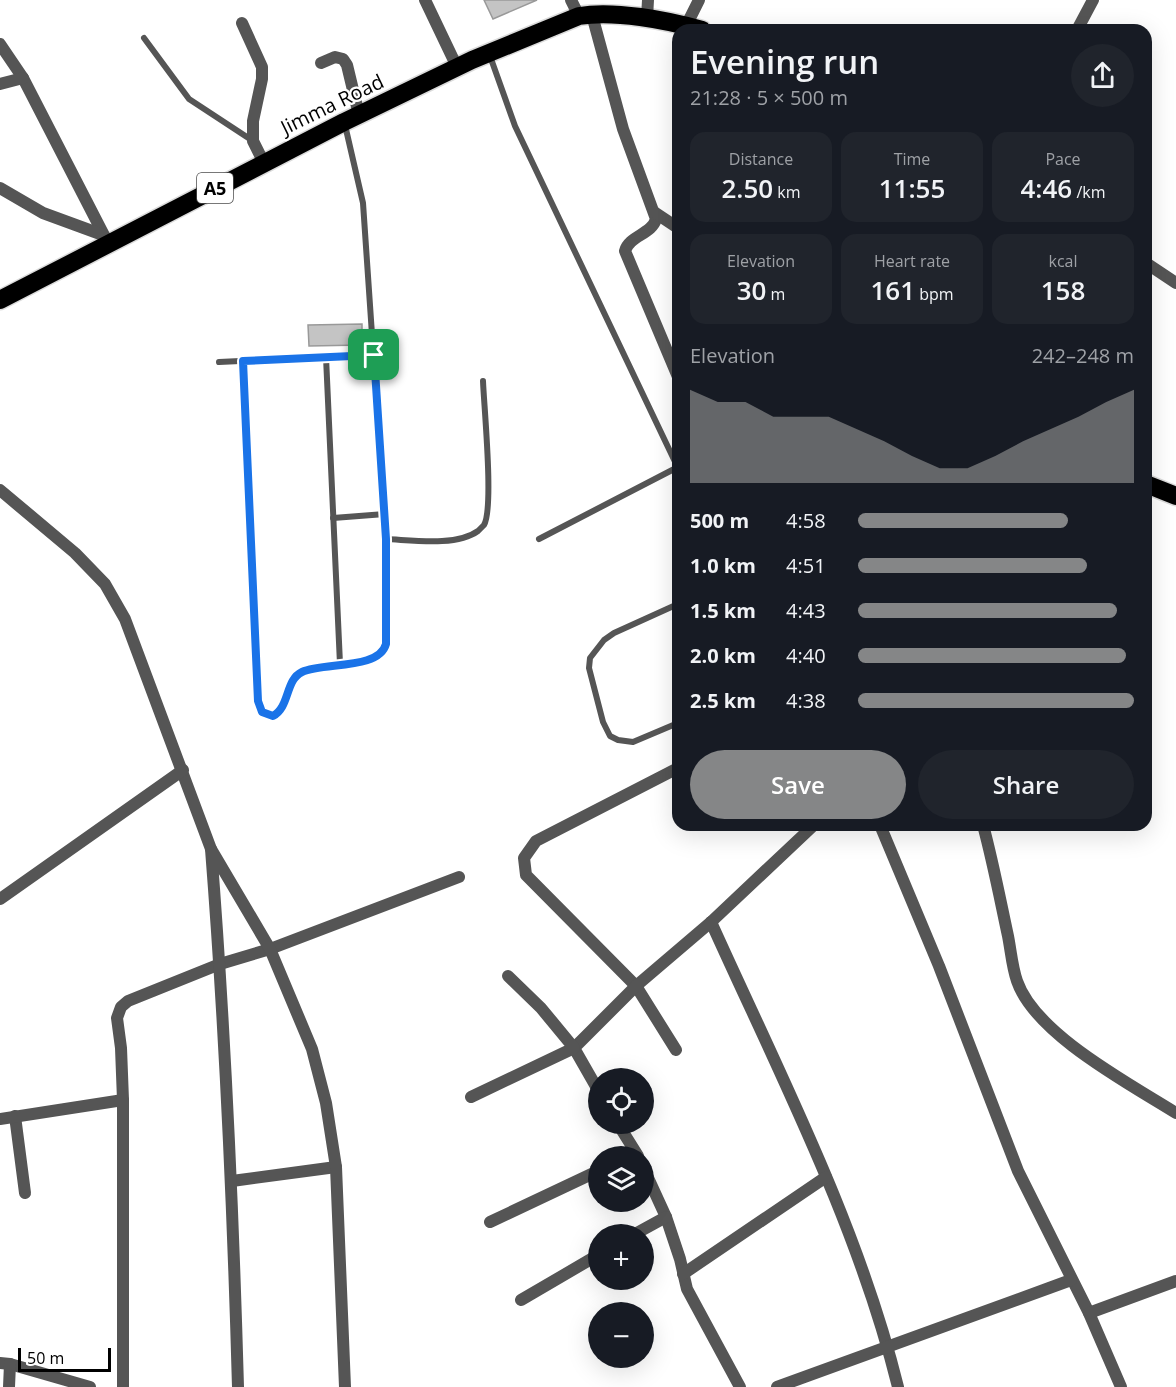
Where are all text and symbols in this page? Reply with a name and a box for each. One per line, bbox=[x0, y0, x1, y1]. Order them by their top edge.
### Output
text: Evening run bbox=[690, 39, 879, 84]
button: share bbox=[1071, 44, 1134, 107]
street label: Jimma Road bbox=[274, 67, 388, 141]
text: 21:28 · 5 × 500 m bbox=[690, 84, 848, 111]
text: Distance bbox=[729, 148, 793, 170]
text: Time bbox=[894, 148, 930, 170]
text: Pace bbox=[1045, 148, 1081, 170]
text: 2.50 bbox=[721, 170, 773, 206]
text: 11:55 bbox=[879, 170, 945, 206]
text: 4:46 bbox=[1021, 170, 1072, 206]
road number: A5 bbox=[197, 173, 233, 203]
text: km bbox=[773, 181, 801, 203]
text: /km bbox=[1072, 181, 1105, 203]
text: Elevation bbox=[727, 250, 795, 272]
text: Heart rate bbox=[874, 250, 950, 272]
text: kcal bbox=[1049, 250, 1078, 272]
text: 30 bbox=[737, 272, 766, 308]
text: 161 bbox=[870, 272, 915, 308]
text: 158 bbox=[1041, 272, 1085, 308]
text: m bbox=[766, 283, 785, 305]
text: bpm bbox=[915, 283, 954, 305]
pin bbox=[348, 329, 399, 380]
icon: arrive bbox=[357, 338, 390, 371]
text: Elevation bbox=[690, 342, 775, 369]
text: 242–248 m bbox=[1032, 342, 1134, 369]
text: 500 m bbox=[690, 507, 749, 534]
text: 4:58 bbox=[786, 507, 826, 534]
text: 1.0 km bbox=[690, 552, 756, 579]
text: 4:51 bbox=[786, 552, 826, 579]
text: 1.5 km bbox=[690, 597, 756, 624]
text: 4:43 bbox=[786, 597, 826, 624]
text: 2.0 km bbox=[690, 642, 756, 669]
text: 4:40 bbox=[786, 642, 826, 669]
text: 2.5 km bbox=[690, 687, 756, 714]
text: 4:38 bbox=[786, 687, 826, 714]
button: Save bbox=[690, 750, 906, 819]
button: Share bbox=[918, 750, 1134, 819]
map controls bbox=[588, 1068, 654, 1368]
button: locate bbox=[588, 1068, 654, 1134]
button: layers bbox=[588, 1146, 654, 1212]
button: + bbox=[588, 1224, 654, 1290]
button: − bbox=[588, 1302, 654, 1368]
scale bar bbox=[18, 1345, 111, 1372]
text: 50 m bbox=[27, 1347, 64, 1369]

